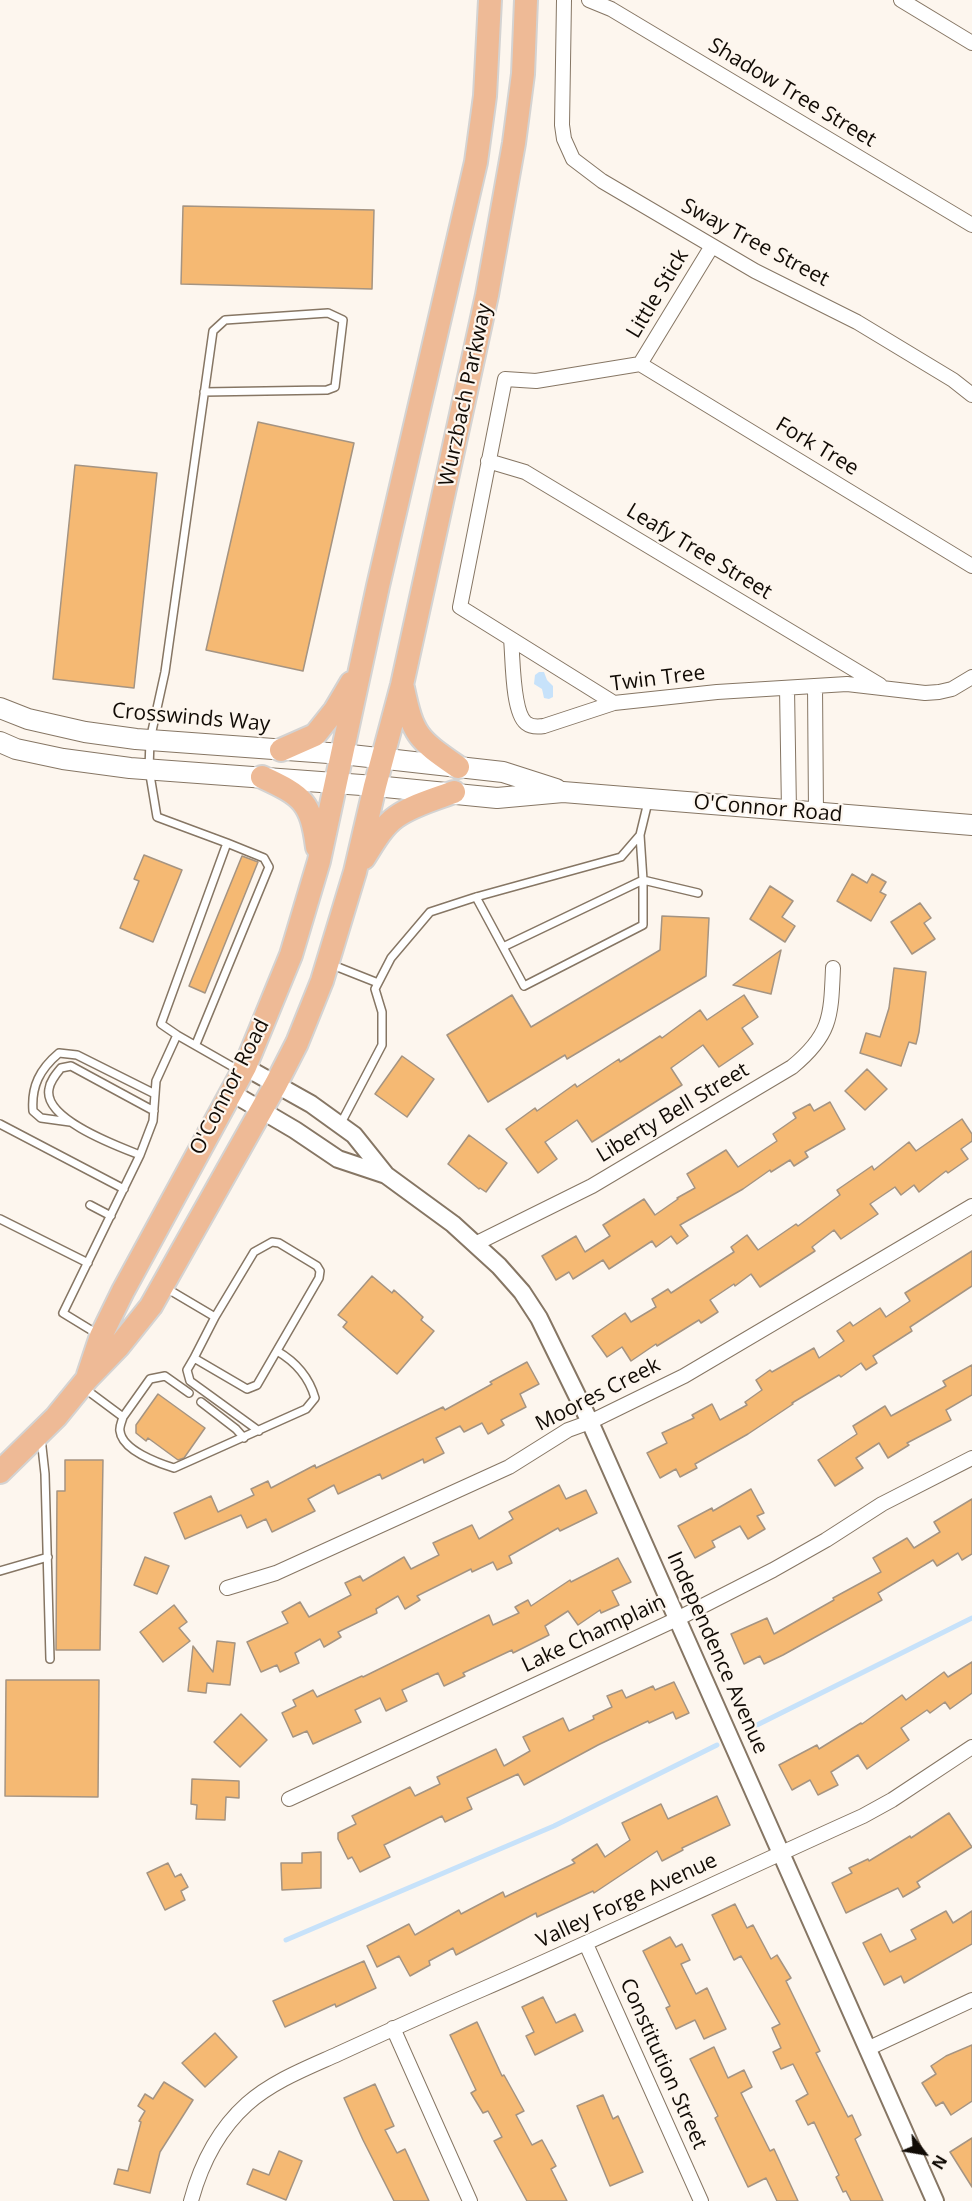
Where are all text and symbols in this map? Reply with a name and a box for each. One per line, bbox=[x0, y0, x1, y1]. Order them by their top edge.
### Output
street label: Shadow Tree Street bbox=[704, 33, 880, 153]
street label: Sway Tree Street bbox=[677, 194, 833, 292]
street label: Little Stick bbox=[622, 245, 694, 343]
street label: Wurzbach Parkway bbox=[434, 301, 498, 489]
street label: Fork Tree bbox=[771, 412, 863, 482]
street label: Leafy Tree Street bbox=[622, 499, 776, 605]
street label: Twin Tree bbox=[609, 661, 707, 697]
street label: Crosswinds Way bbox=[111, 699, 271, 737]
street label: O'Connor Road bbox=[693, 790, 843, 828]
street label: O'Connor Road bbox=[185, 1015, 275, 1159]
street label: Liberty Bell Street bbox=[592, 1058, 754, 1168]
street label: Moores Creek bbox=[532, 1353, 664, 1437]
street label: Independence Avenue bbox=[661, 1548, 773, 1758]
street label: Lake Champlain bbox=[518, 1590, 670, 1678]
street label: Valley Forge Avenue bbox=[533, 1848, 721, 1954]
street label: Constitution Street bbox=[614, 1975, 712, 2153]
north arrow bbox=[894, 2123, 954, 2183]
text: N bbox=[927, 2151, 952, 2174]

